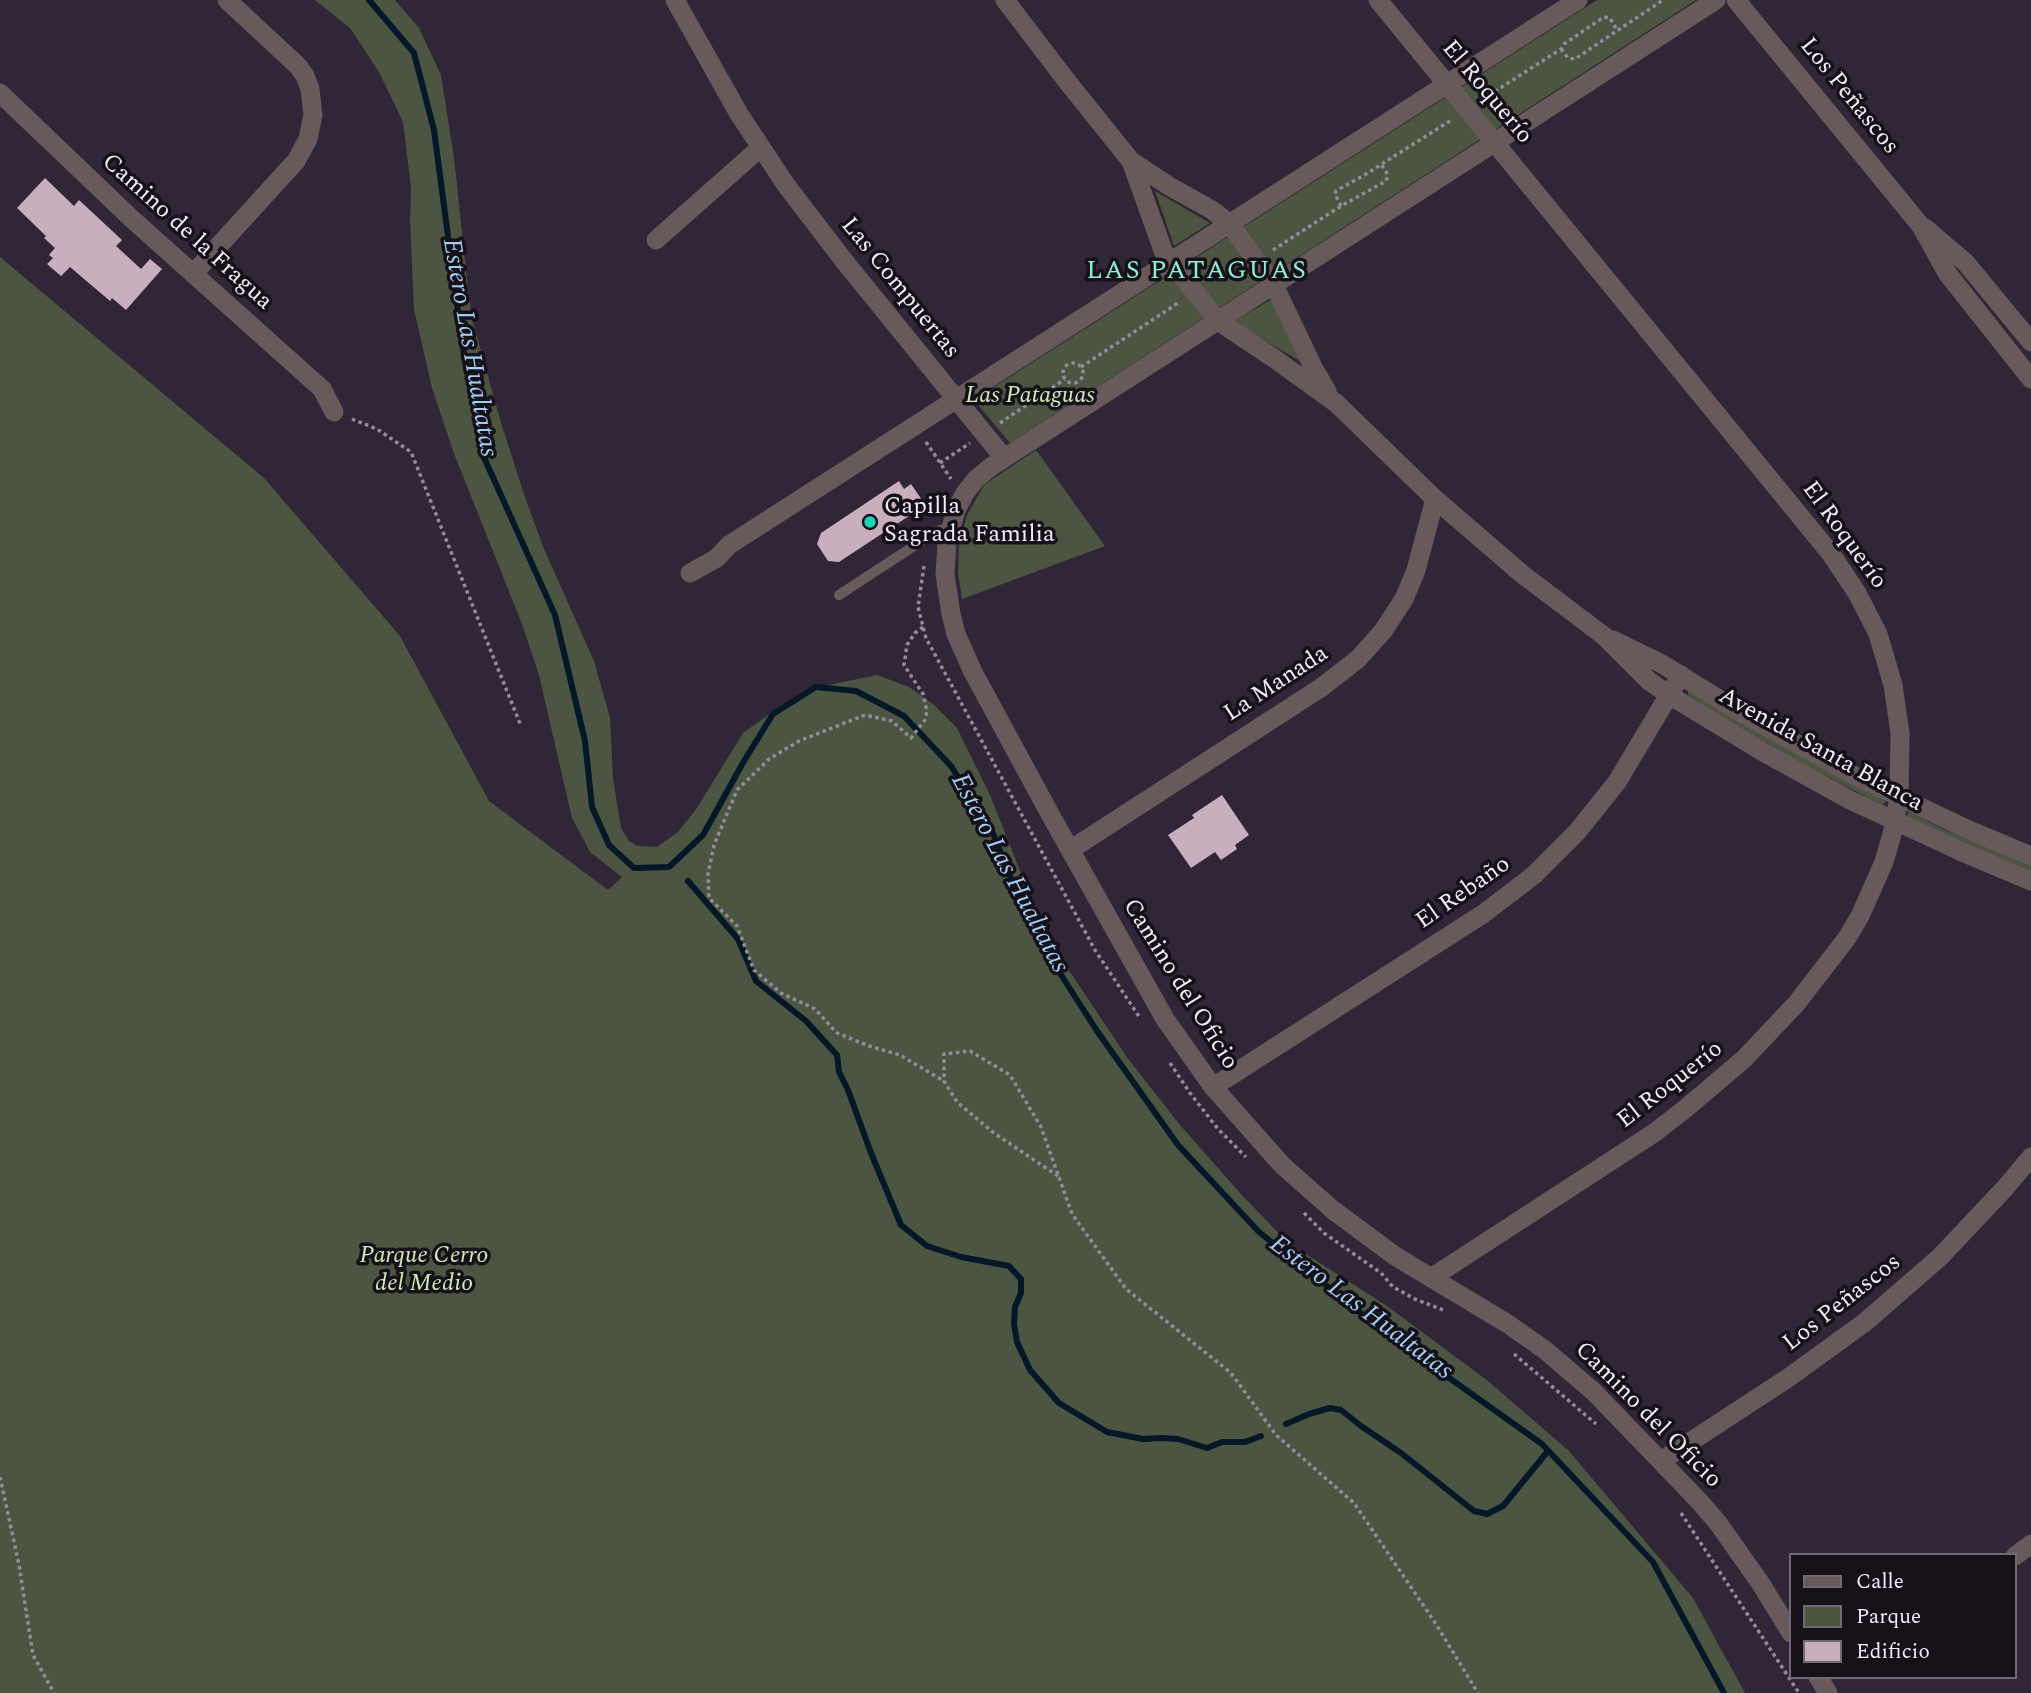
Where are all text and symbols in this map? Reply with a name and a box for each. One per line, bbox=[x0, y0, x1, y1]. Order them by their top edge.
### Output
street label: Los Peñascos bbox=[1792, 33, 1904, 161]
street label: El Roquerío bbox=[1434, 35, 1538, 151]
street label: Camino de la Fragua bbox=[95, 149, 277, 317]
street label: Las Compuertas bbox=[833, 213, 965, 365]
water label: Estero Las Hualtatas bbox=[433, 236, 503, 460]
district label: LAS PATAGUAS bbox=[1088, 257, 1306, 289]
park label: Las Pataguas bbox=[965, 383, 1095, 411]
street label: El Roquerío bbox=[1794, 477, 1892, 595]
place label: Capilla Sagrada Familia bbox=[884, 494, 1055, 550]
marker: Capilla Sagrada Familia bbox=[862, 514, 878, 530]
street label: La Manada bbox=[1220, 641, 1334, 729]
street label: Avenida Santa Blanca bbox=[1713, 683, 1927, 819]
water label: Estero Las Hualtatas bbox=[942, 769, 1074, 979]
street label: El Rebaño bbox=[1411, 851, 1517, 937]
street label: Camino del Oficio bbox=[1115, 894, 1243, 1076]
street label: El Roquerío bbox=[1612, 1036, 1730, 1136]
water label: Estero Las Hualtatas bbox=[1262, 1230, 1458, 1388]
park label: Parque Cerro del Medio bbox=[359, 1243, 489, 1299]
street label: Los Peñascos bbox=[1778, 1249, 1908, 1359]
street label: Camino del Oficio bbox=[1568, 1337, 1726, 1495]
legend bbox=[1790, 1553, 2017, 1679]
text: Calle bbox=[1856, 1566, 1904, 1598]
text: Parque bbox=[1856, 1601, 1921, 1633]
text: Edificio bbox=[1856, 1636, 1930, 1668]

